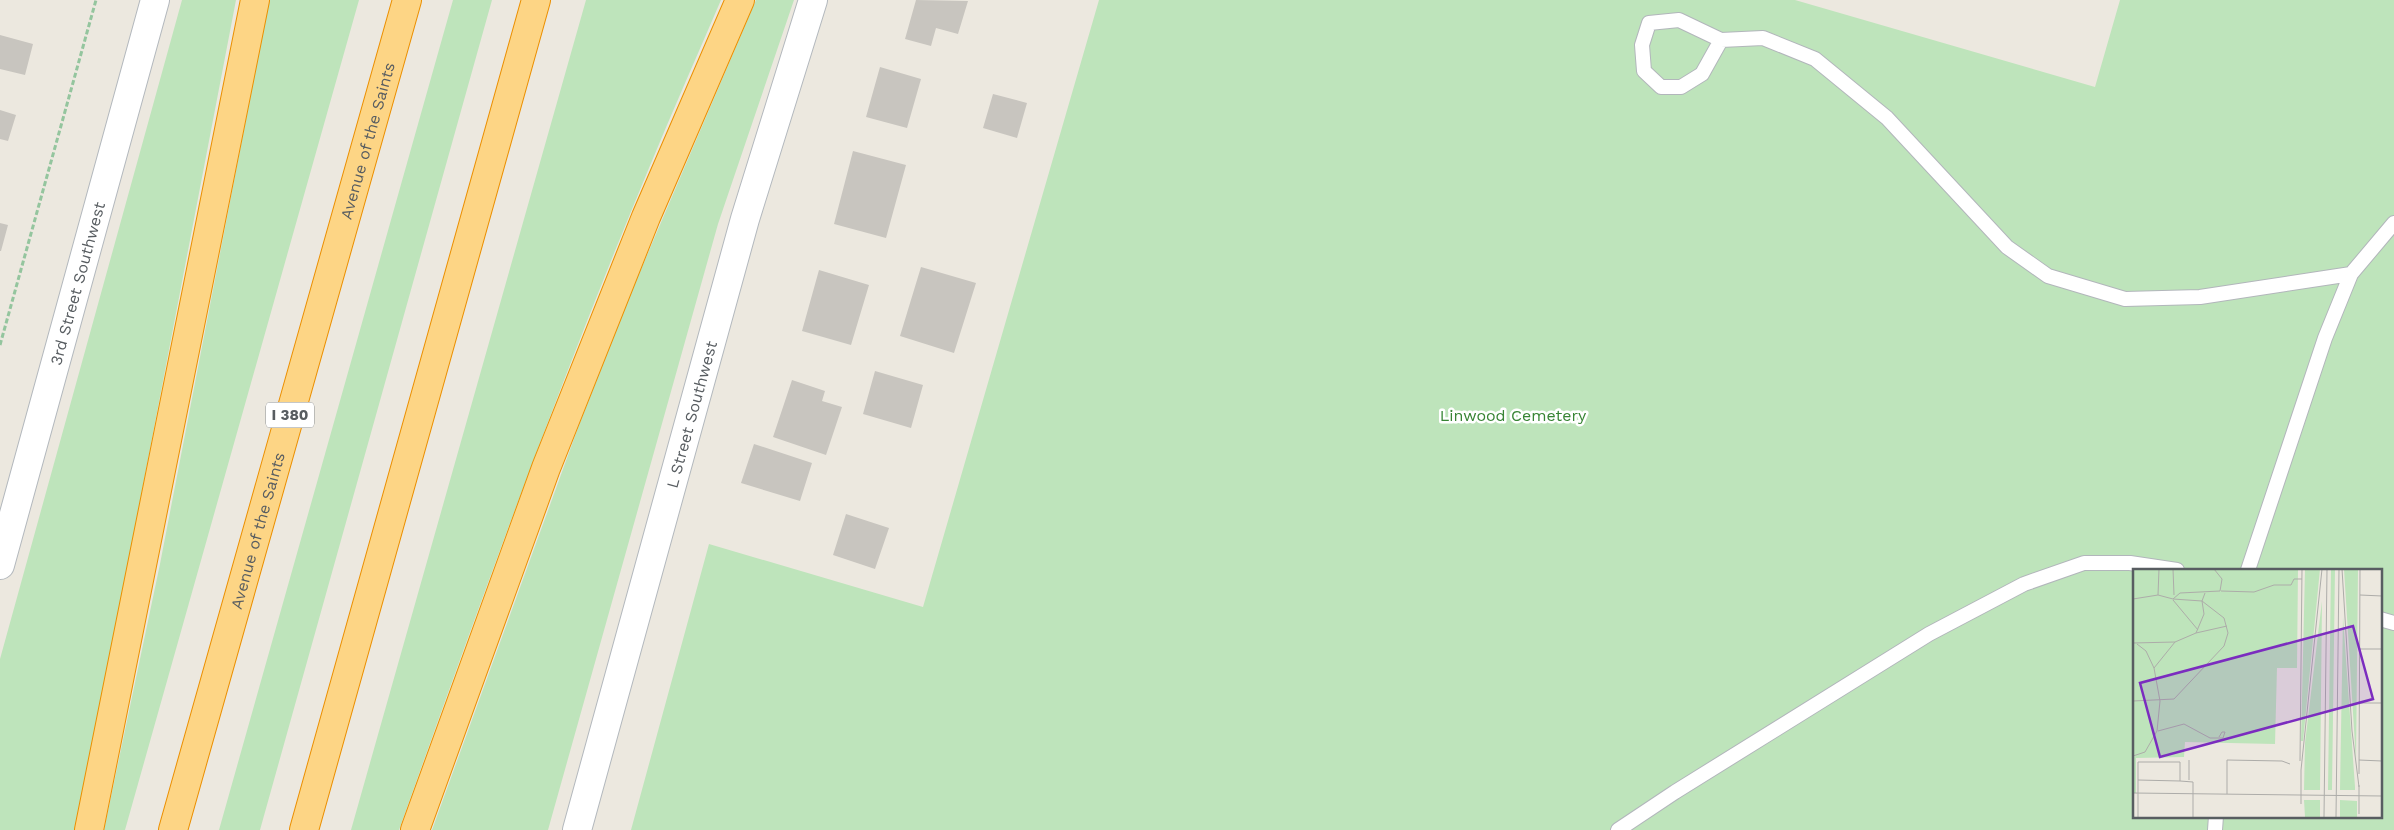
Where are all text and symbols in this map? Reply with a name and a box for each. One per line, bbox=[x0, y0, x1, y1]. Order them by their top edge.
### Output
street label: Avenue of the Saints bbox=[337, 60, 399, 222]
street label: 3rd Street Southwest bbox=[46, 199, 109, 367]
street label: L Street Southwest bbox=[662, 338, 721, 490]
road number: I 380 bbox=[266, 402, 314, 428]
park label: Linwood Cemetery bbox=[1440, 406, 1587, 425]
street label: Avenue of the Saints bbox=[227, 450, 289, 611]
inset map bbox=[2133, 569, 2382, 818]

